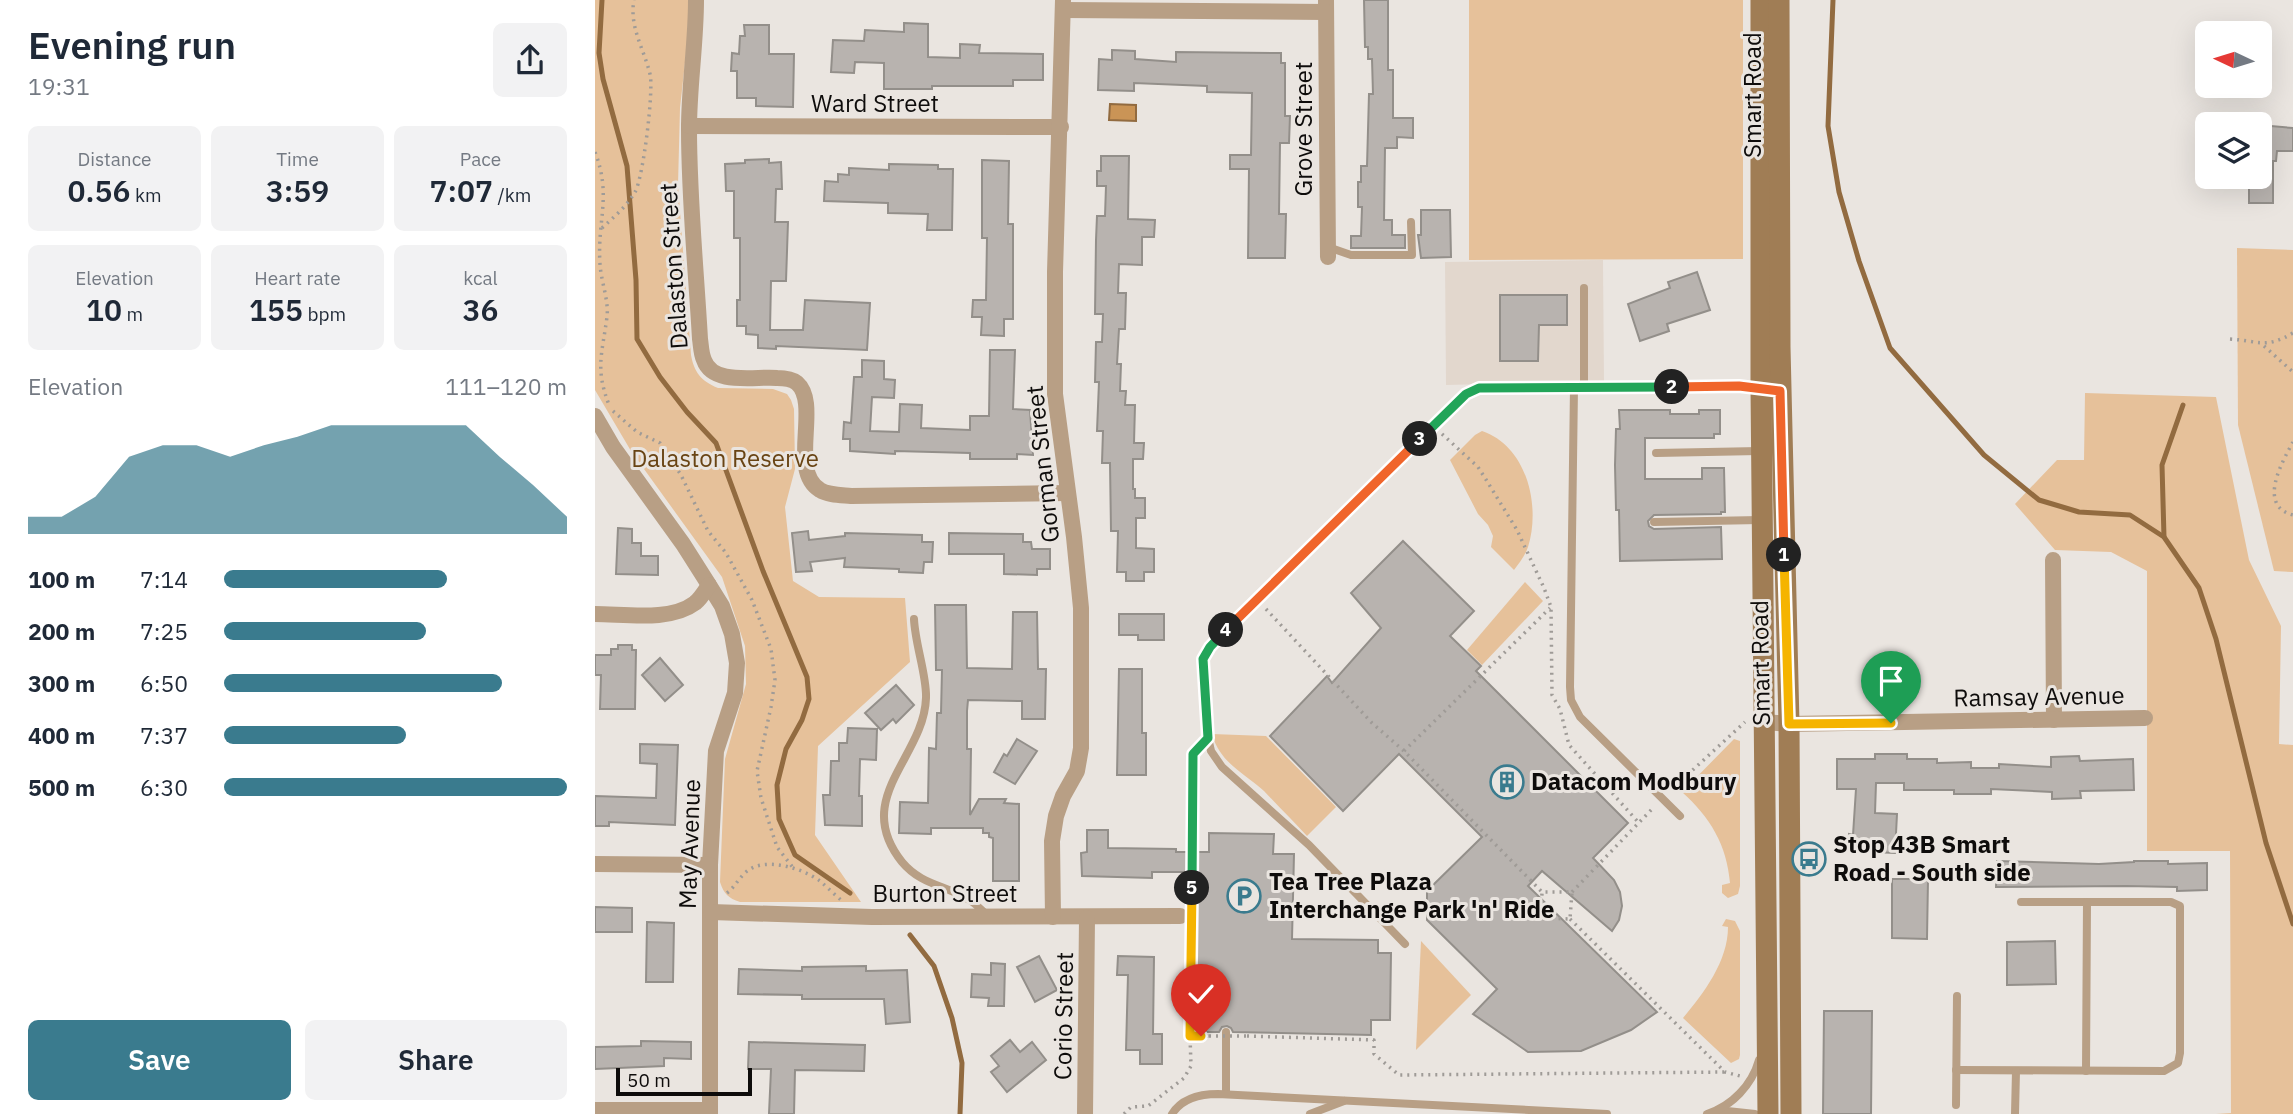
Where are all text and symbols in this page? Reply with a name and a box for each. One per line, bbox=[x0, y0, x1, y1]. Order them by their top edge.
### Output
text: Evening run bbox=[28, 20, 236, 69]
north arrow bbox=[2195, 21, 2271, 98]
map controls bbox=[2195, 21, 2272, 189]
button: share bbox=[493, 23, 567, 97]
street label: Smart Road bbox=[1736, 32, 1768, 158]
street label: Grove Street bbox=[1287, 62, 1319, 196]
text: 19:31 bbox=[28, 71, 90, 101]
street label: Ward Street bbox=[811, 87, 939, 119]
button: layers bbox=[2195, 112, 2272, 189]
text: Distance bbox=[77, 147, 152, 171]
text: Time bbox=[276, 147, 319, 171]
text: Pace bbox=[460, 147, 501, 171]
text: 0.56 bbox=[67, 171, 130, 210]
text: 3:59 bbox=[266, 171, 329, 210]
text: 7:07 bbox=[430, 171, 493, 210]
street label: Dalaston Street bbox=[651, 182, 695, 350]
text: km bbox=[130, 183, 162, 207]
text: /km bbox=[493, 183, 531, 207]
text: Elevation bbox=[75, 266, 154, 290]
text: Heart rate bbox=[254, 266, 341, 290]
text: kcal bbox=[463, 266, 498, 290]
text: 10 bbox=[86, 290, 122, 329]
text: 155 bbox=[249, 290, 303, 329]
text: 36 bbox=[463, 290, 499, 329]
text: m bbox=[122, 302, 143, 326]
text: bpm bbox=[303, 302, 346, 326]
pin: 2 bbox=[1655, 370, 1689, 404]
text: Elevation bbox=[28, 371, 123, 401]
text: 111–120 m bbox=[445, 371, 567, 401]
text: 2 bbox=[1666, 374, 1677, 398]
street label: Gorman Street bbox=[1018, 384, 1066, 544]
pin: 3 bbox=[1403, 422, 1437, 457]
text: 3 bbox=[1414, 426, 1425, 450]
park label: Dalaston Reserve bbox=[631, 442, 819, 474]
pin: 1 bbox=[1767, 538, 1801, 572]
text: 1 bbox=[1778, 542, 1789, 566]
text: 100 m bbox=[28, 564, 95, 594]
text: 7:14 bbox=[140, 564, 188, 594]
street label: Smart Road bbox=[1743, 600, 1777, 726]
pin: 4 bbox=[1209, 612, 1243, 648]
text: 200 m bbox=[28, 616, 95, 646]
text: 7:25 bbox=[140, 616, 188, 646]
text: 4 bbox=[1220, 617, 1231, 641]
pin bbox=[1861, 651, 1921, 723]
icon: arrive bbox=[1872, 662, 1910, 700]
text: 300 m bbox=[28, 668, 95, 698]
text: 6:50 bbox=[140, 668, 188, 698]
street label: Ramsay Avenue bbox=[1953, 679, 2125, 713]
text: 400 m bbox=[28, 720, 95, 750]
text: 7:37 bbox=[140, 720, 188, 750]
building icon: Datacom Modbury bbox=[1488, 763, 1526, 801]
place label: Datacom Modbury bbox=[1531, 765, 1737, 797]
text: 500 m bbox=[28, 772, 95, 802]
text: 6:30 bbox=[140, 772, 188, 802]
street label: May Avenue bbox=[671, 778, 707, 909]
place label: Stop 43B Smart Road - South side bbox=[1833, 828, 2031, 888]
bus stop icon: Stop 43B Smart Road - South side bbox=[1790, 840, 1828, 878]
place label: Tea Tree Plaza Interchange Park 'n' Ride bbox=[1269, 865, 1555, 925]
pin: 5 bbox=[1175, 870, 1209, 906]
text: 5 bbox=[1186, 875, 1197, 899]
street label: Burton Street bbox=[872, 877, 1018, 909]
parking icon: Tea Tree Plaza Interchange Park 'n' Ride bbox=[1225, 877, 1263, 915]
street label: Corio Street bbox=[1046, 952, 1080, 1080]
pin bbox=[1171, 964, 1231, 1036]
icon: check bbox=[1182, 975, 1220, 1013]
button: Save bbox=[28, 1020, 291, 1100]
button: Share bbox=[305, 1020, 567, 1100]
scale bar bbox=[616, 1065, 753, 1097]
text: 50 m bbox=[627, 1068, 671, 1092]

